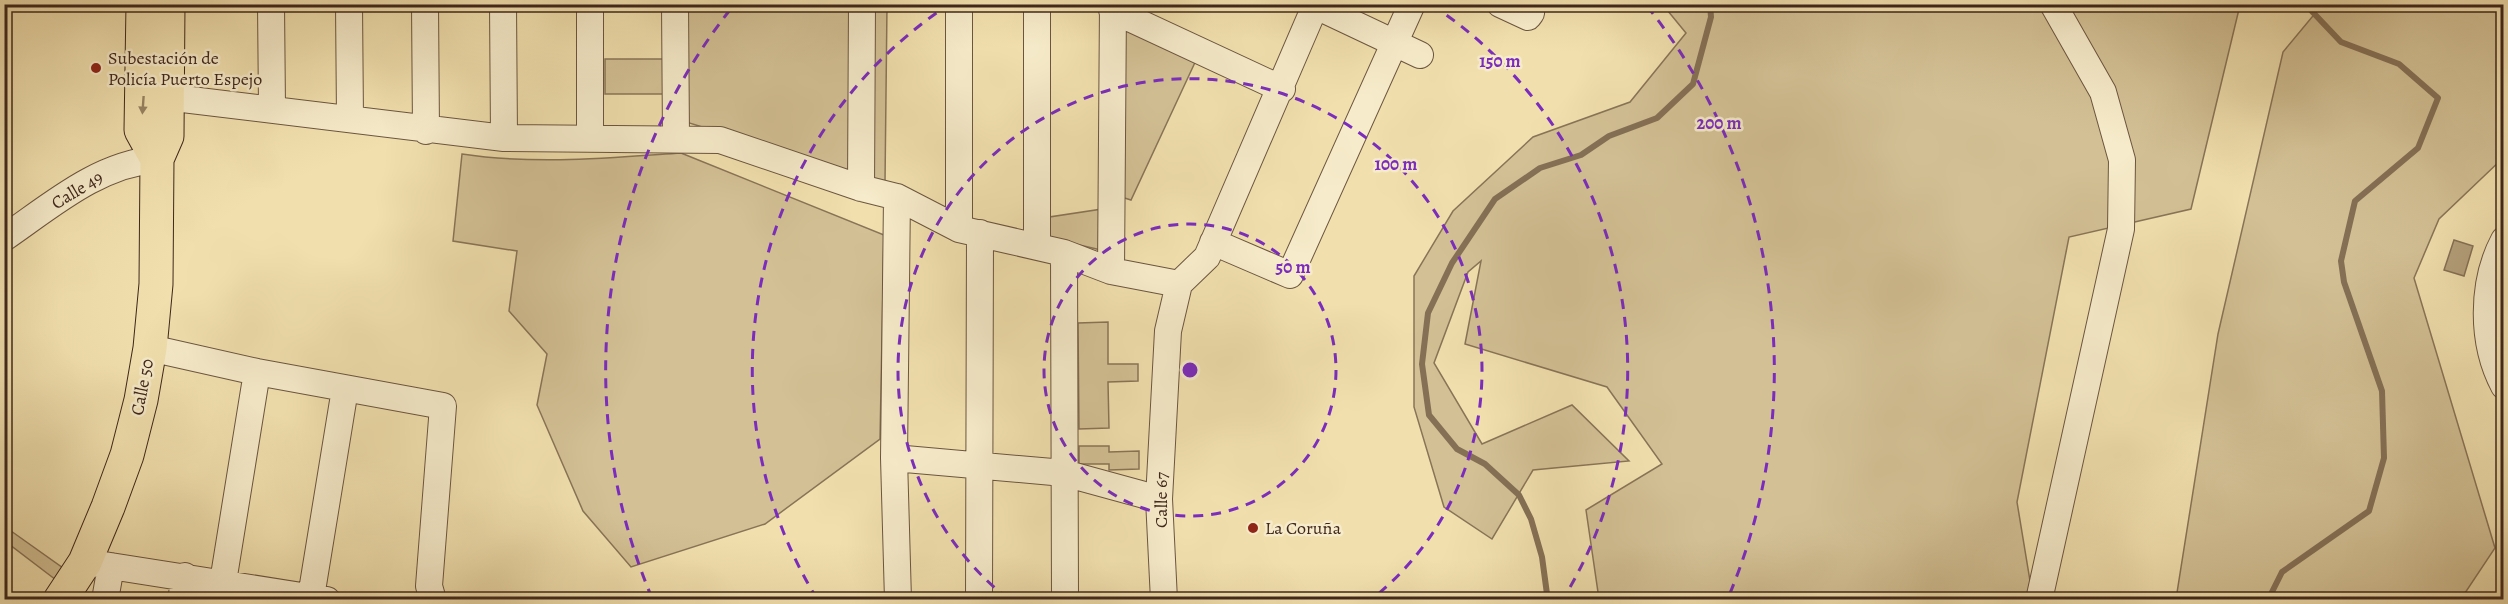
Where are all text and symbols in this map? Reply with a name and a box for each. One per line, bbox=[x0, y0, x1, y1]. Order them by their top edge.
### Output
place label: Subestación de Policía Puerto Espejo bbox=[108, 46, 262, 91]
text: 150 m bbox=[1479, 49, 1521, 73]
marker: Subestación de Policía Puerto Espejo bbox=[89, 61, 103, 75]
one-way arrow bbox=[138, 95, 147, 114]
text: 200 m bbox=[1696, 111, 1742, 135]
text: 100 m bbox=[1375, 152, 1417, 176]
street label: Calle 49 bbox=[47, 165, 107, 215]
text: 50 m bbox=[1276, 255, 1310, 279]
street label: Calle 50 bbox=[125, 357, 159, 417]
centre of rings bbox=[1180, 360, 1200, 380]
street label: Calle 67 bbox=[1149, 472, 1173, 528]
place label: La Coruña bbox=[1265, 516, 1342, 540]
marker: La Coruña bbox=[1246, 521, 1260, 535]

